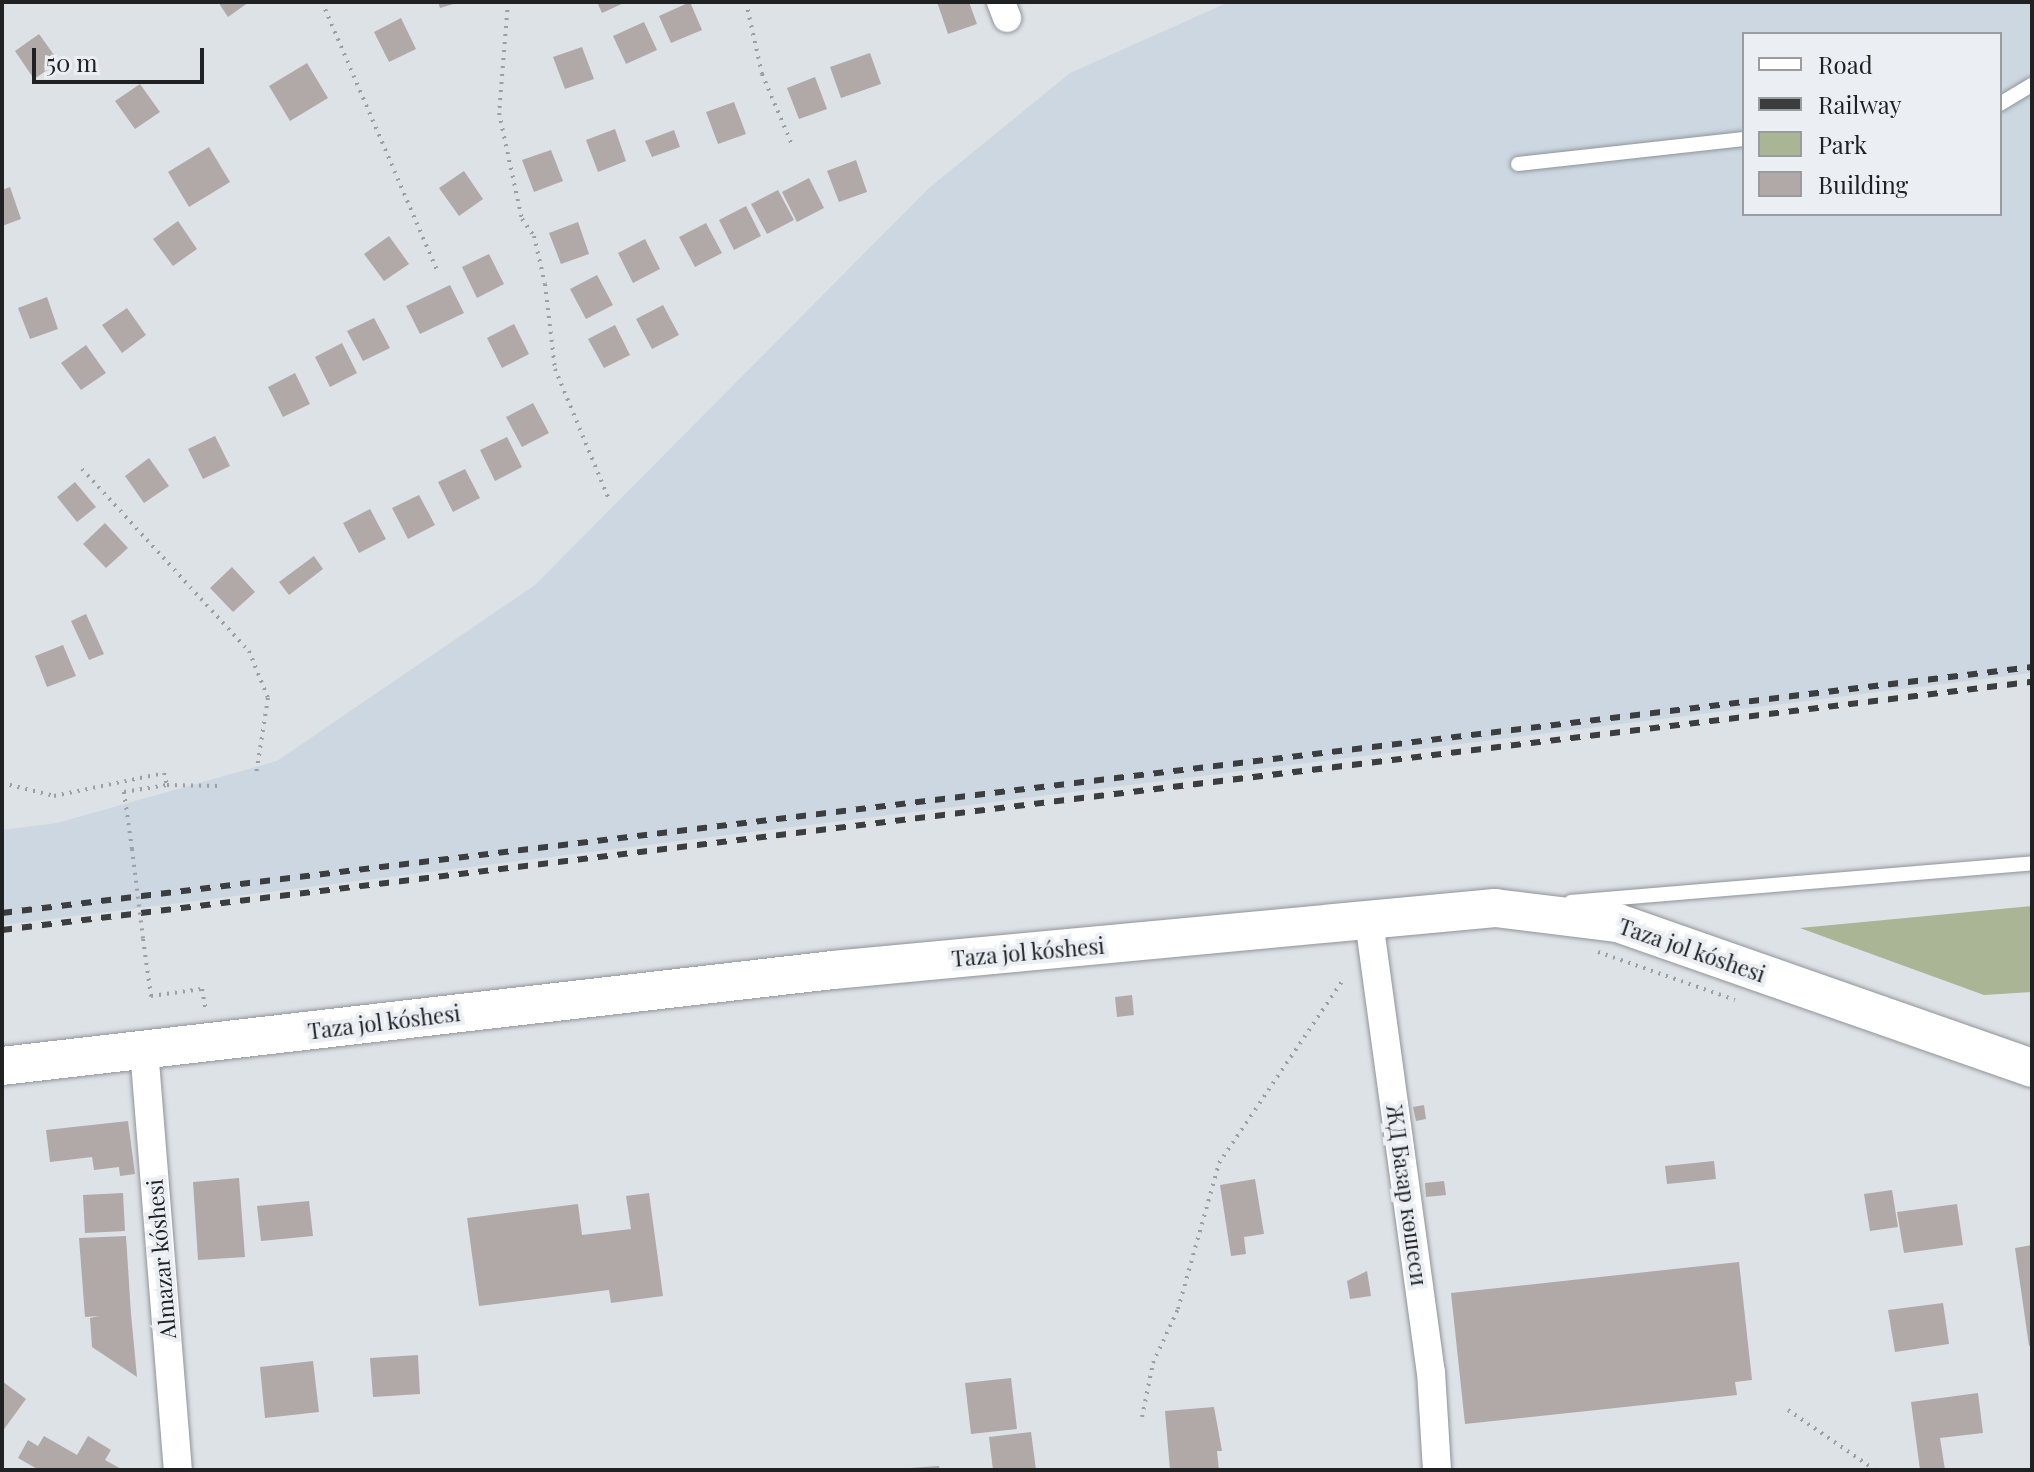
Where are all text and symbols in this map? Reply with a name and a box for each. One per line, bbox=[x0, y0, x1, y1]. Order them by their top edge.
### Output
scale bar bbox=[36, 32, 208, 82]
legend bbox=[1742, 32, 2002, 216]
text: 50 m bbox=[46, 46, 98, 78]
text: Road bbox=[1818, 48, 1873, 80]
text: Railway bbox=[1818, 88, 1902, 120]
text: Park bbox=[1818, 128, 1867, 160]
text: Building bbox=[1818, 168, 1908, 200]
street label: Taza jol kóshesi bbox=[1615, 912, 1769, 988]
street label: Taza jol kóshesi bbox=[950, 932, 1106, 972]
street label: Taza jol kóshesi bbox=[306, 999, 462, 1045]
street label: ЖД Базар көшеси bbox=[1381, 1103, 1433, 1287]
street label: Almazar kóshesi bbox=[141, 1178, 181, 1340]

